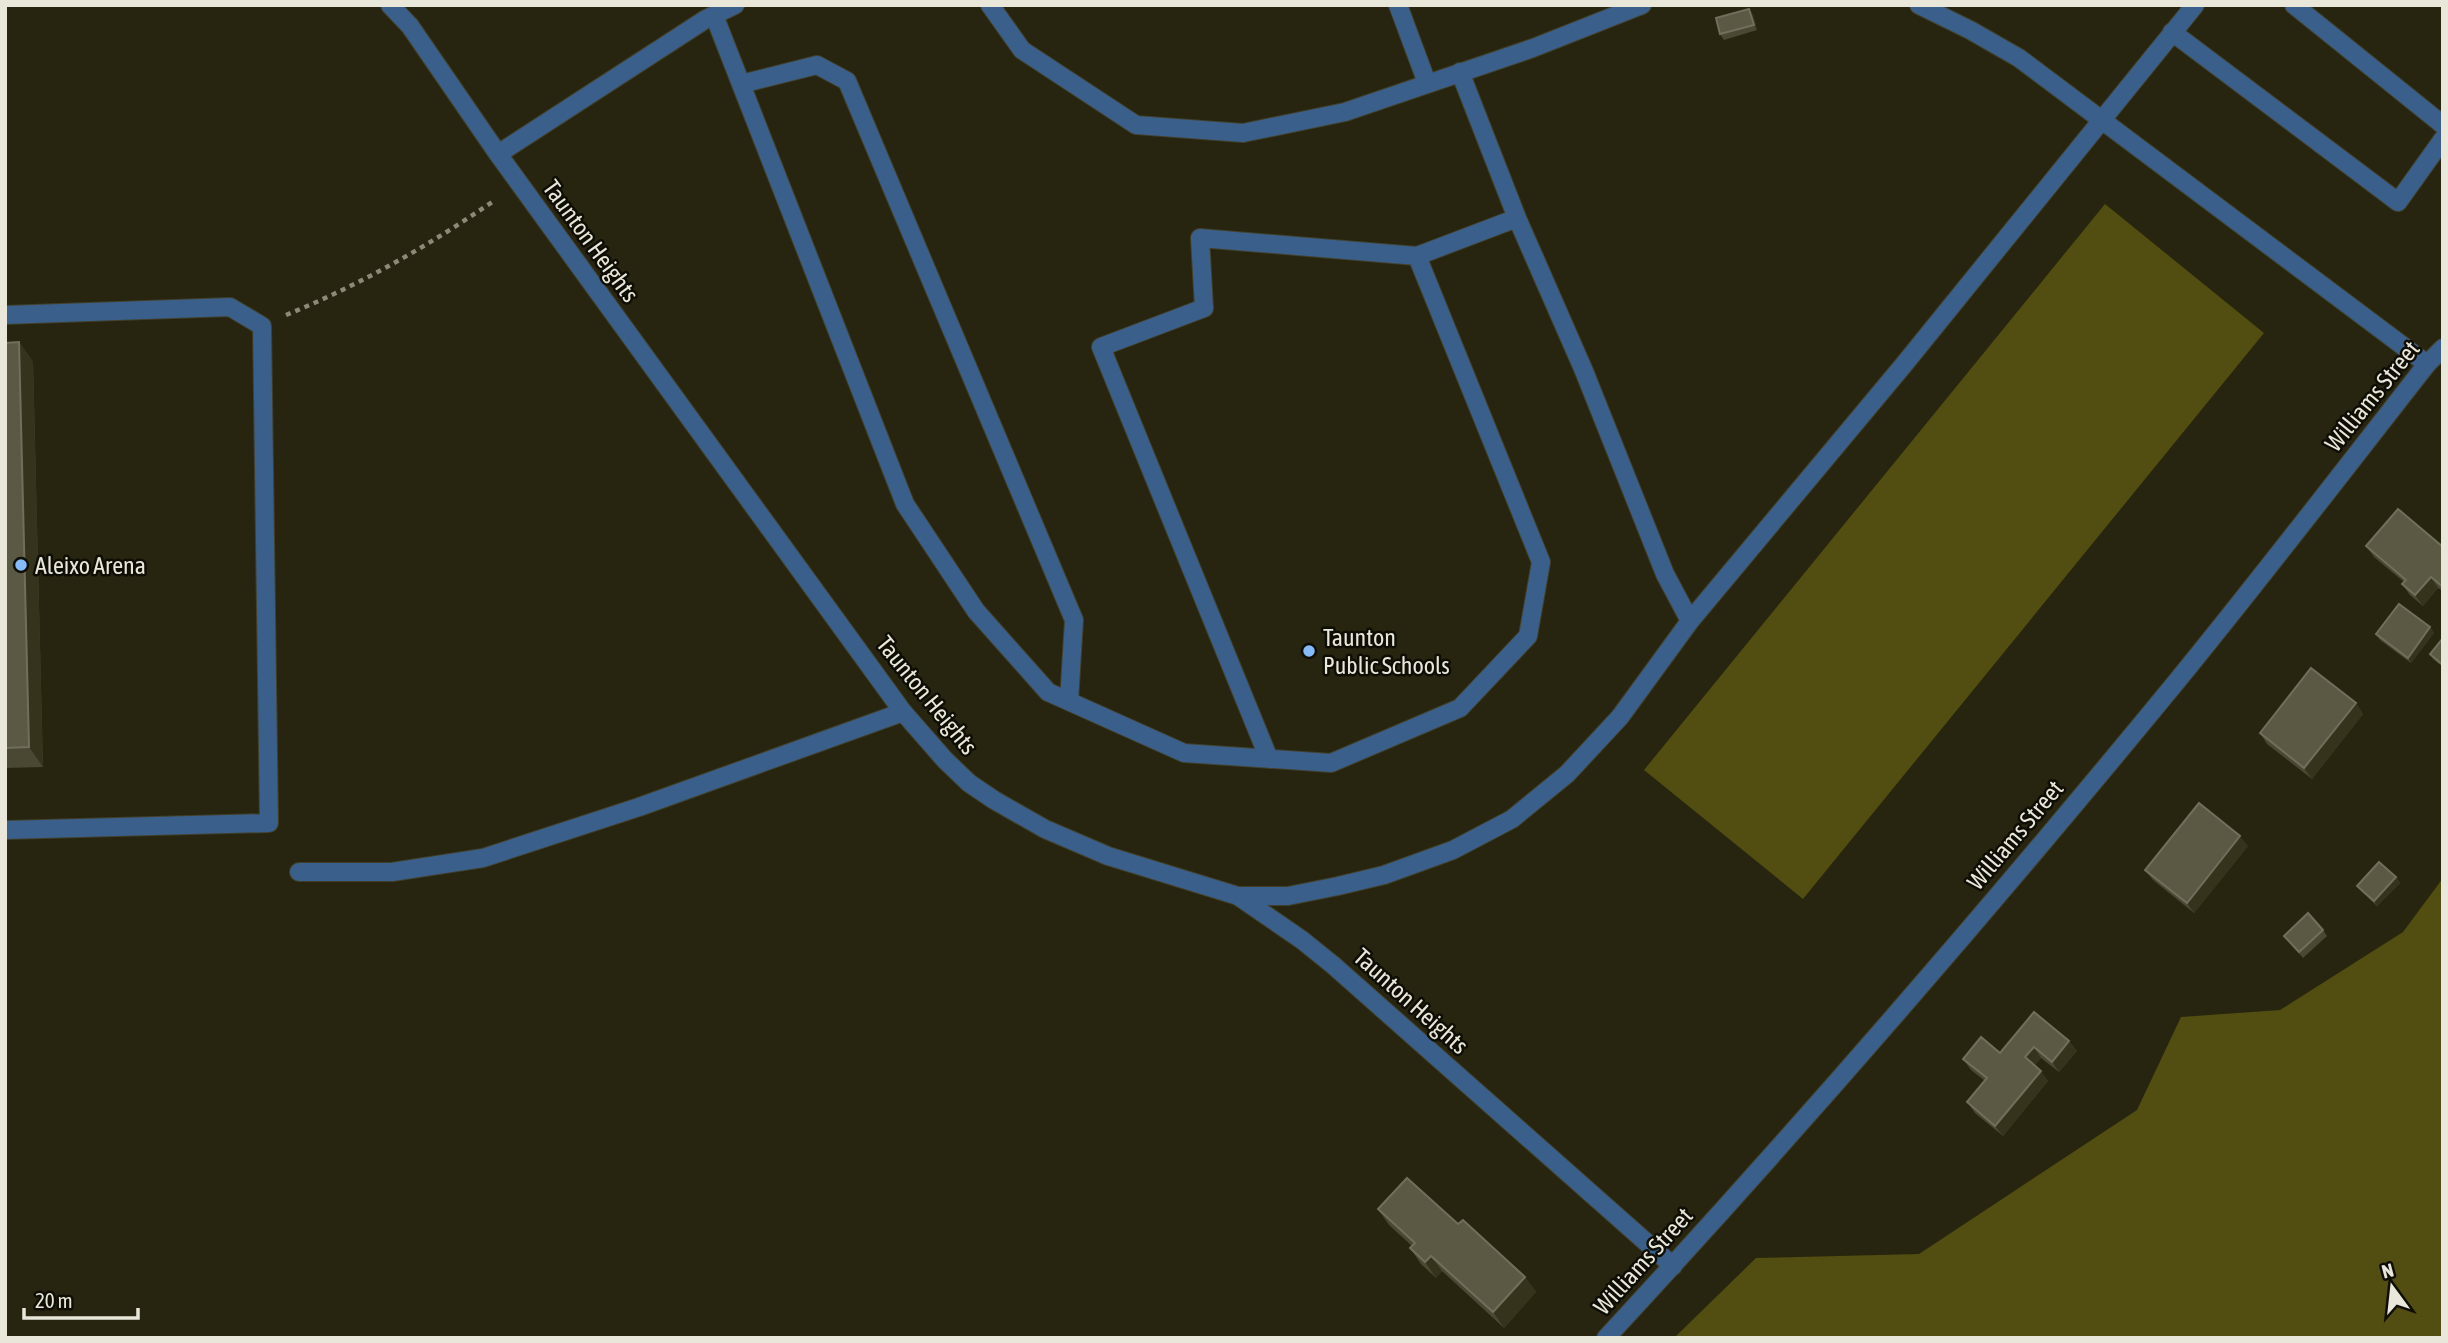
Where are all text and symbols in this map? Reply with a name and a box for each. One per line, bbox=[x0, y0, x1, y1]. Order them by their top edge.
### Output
street label: Taunton Heights bbox=[538, 175, 644, 307]
street label: Williams Street bbox=[2319, 335, 2425, 457]
place label: Aleixo Arena bbox=[35, 552, 146, 579]
marker: Aleixo Arena bbox=[13, 557, 29, 573]
place label: Taunton Public Schools bbox=[1323, 624, 1450, 679]
street label: Taunton Heights bbox=[871, 631, 983, 759]
marker: Taunton Public Schools bbox=[1301, 643, 1317, 659]
street label: Williams Street bbox=[1962, 775, 2068, 895]
street label: Taunton Heights bbox=[1349, 943, 1473, 1059]
street label: Williams Street bbox=[1588, 1202, 1698, 1320]
north arrow bbox=[2357, 1252, 2427, 1322]
text: N bbox=[2379, 1259, 2396, 1283]
scale bar bbox=[24, 1276, 138, 1320]
text: 20 m bbox=[35, 1288, 73, 1312]

